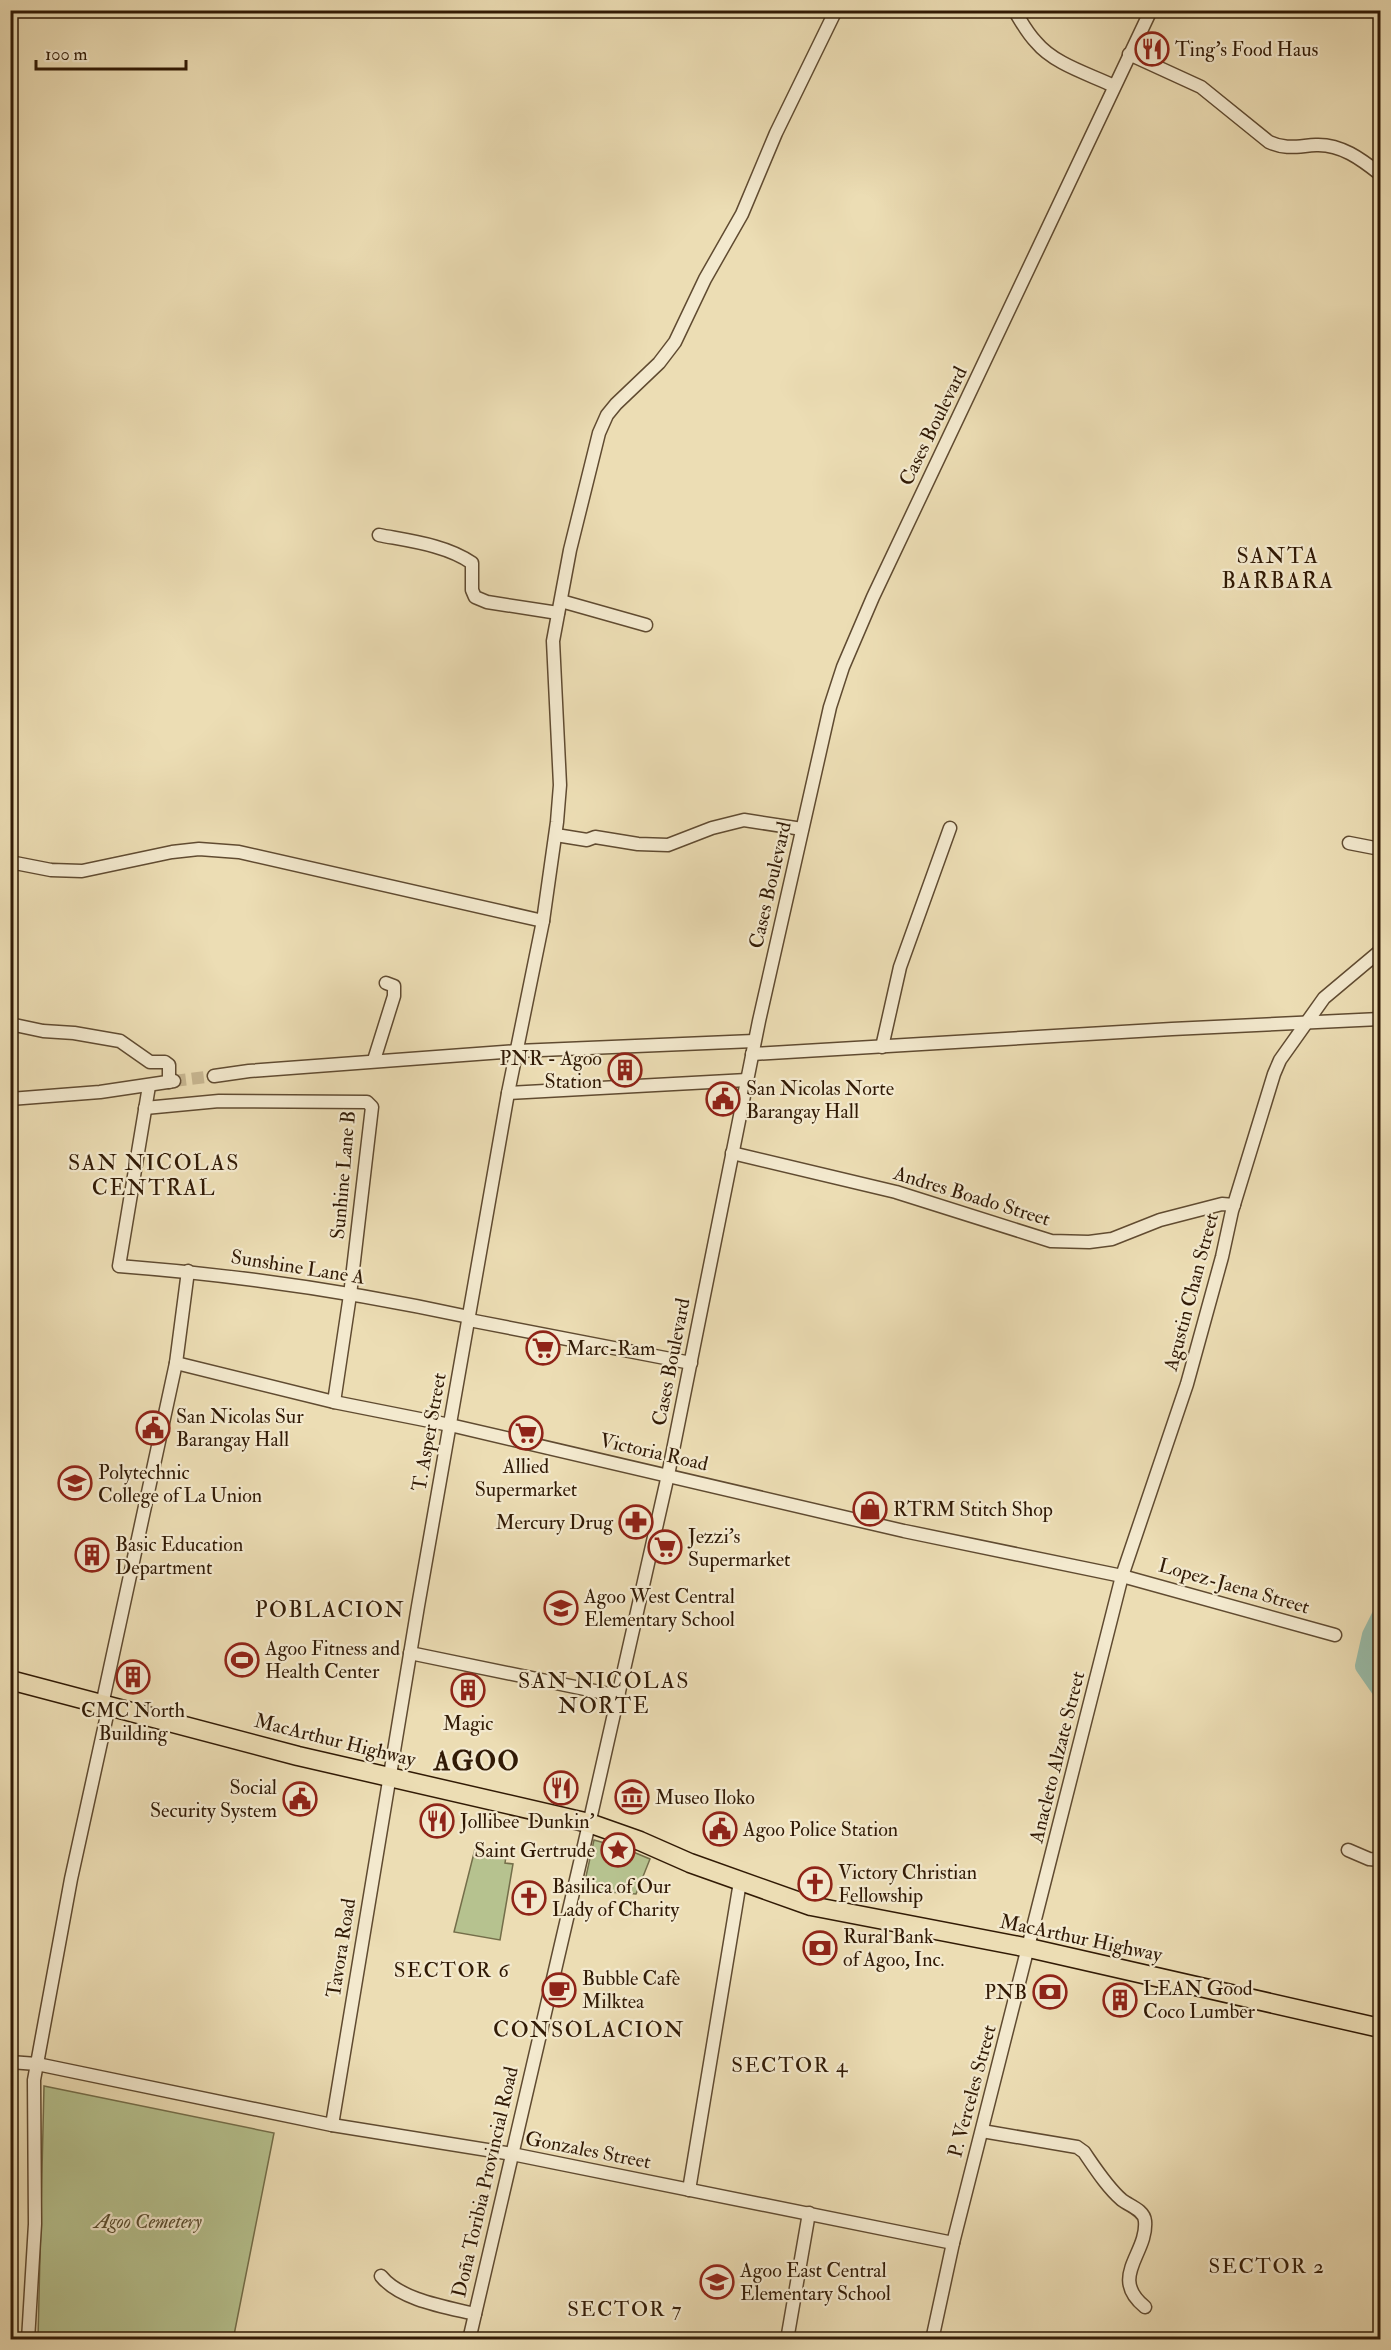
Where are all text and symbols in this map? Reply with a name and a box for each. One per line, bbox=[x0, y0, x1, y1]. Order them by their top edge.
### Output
restaurant icon: Ting's Food Haus bbox=[1134, 31, 1170, 67]
scale bar bbox=[36, 33, 186, 71]
place label: Ting's Food Haus bbox=[1175, 37, 1319, 62]
text: 100 m bbox=[45, 43, 88, 66]
street label: Cases Boulevard bbox=[893, 362, 973, 490]
district label: SANTA BARBARA bbox=[1222, 542, 1334, 595]
street label: Cases Boulevard bbox=[743, 819, 797, 951]
place label: PNR - Agoo Station bbox=[499, 1046, 602, 1094]
building icon: PNR - Agoo Station bbox=[607, 1052, 643, 1088]
place label: San Nicolas Norte Barangay Hall bbox=[746, 1076, 894, 1124]
public building icon: San Nicolas Norte Barangay Hall bbox=[705, 1081, 741, 1117]
street label: Sunhine Lane B bbox=[325, 1110, 361, 1240]
district label: SAN NICOLAS CENTRAL bbox=[68, 1149, 240, 1202]
street label: Andres Boado Street bbox=[890, 1160, 1054, 1232]
street label: Agustin Chan Street bbox=[1158, 1210, 1224, 1375]
street label: Sunshine Lane A bbox=[229, 1244, 367, 1290]
street label: Cases Boulevard bbox=[646, 1296, 696, 1428]
supermarket icon: Marc-Ram bbox=[525, 1330, 561, 1366]
place label: Marc-Ram bbox=[566, 1336, 656, 1361]
street label: T. Asper Street bbox=[406, 1370, 453, 1493]
place label: San Nicolas Sur Barangay Hall bbox=[176, 1404, 304, 1452]
public building icon: San Nicolas Sur Barangay Hall bbox=[135, 1410, 171, 1446]
supermarket icon: Allied Supermarket bbox=[508, 1415, 544, 1451]
street label: Victoria Road bbox=[597, 1427, 711, 1477]
place label: Allied Supermarket bbox=[475, 1454, 578, 1503]
place label: Polytechnic College of La Union bbox=[98, 1460, 262, 1508]
school or university icon: Polytechnic College of La Union bbox=[57, 1465, 93, 1501]
shop icon: RTRM Stitch Shop bbox=[852, 1491, 888, 1527]
place label: RTRM Stitch Shop bbox=[893, 1497, 1053, 1523]
pharmacy icon: Mercury Drug bbox=[618, 1504, 654, 1540]
place label: Mercury Drug bbox=[495, 1510, 614, 1535]
place label: Jezzi's Supermarket bbox=[687, 1524, 791, 1573]
supermarket icon: Jezzi's Supermarket bbox=[647, 1529, 683, 1565]
place label: Basic Education Department bbox=[115, 1532, 243, 1581]
building icon: Basic Education Department bbox=[74, 1537, 110, 1573]
street label: Lopez-Jaena Street bbox=[1155, 1552, 1313, 1621]
place label: Agoo West Central Elementary School bbox=[583, 1584, 735, 1632]
school or university icon: Agoo West Central Elementary School bbox=[543, 1590, 579, 1626]
district label: POBLACION bbox=[255, 1596, 405, 1624]
place label: Agoo Fitness and Health Center bbox=[264, 1636, 400, 1684]
sports icon: Agoo Fitness and Health Center bbox=[224, 1642, 260, 1678]
building icon: CMC North Building bbox=[115, 1659, 151, 1695]
district label: SAN NICOLAS NORTE bbox=[518, 1667, 690, 1720]
street label: Anacleto Alzate Street bbox=[1023, 1668, 1091, 1846]
building icon: Magic bbox=[450, 1672, 486, 1708]
place label: CMC North Building bbox=[81, 1698, 186, 1746]
street label: MacArthur Highway bbox=[252, 1708, 419, 1772]
place label: Magic bbox=[443, 1711, 493, 1736]
district label: AGOO bbox=[433, 1746, 520, 1778]
restaurant icon: Dunkin' bbox=[543, 1770, 579, 1806]
place label: Social Security System bbox=[150, 1775, 277, 1823]
museum icon: Museo Iloko bbox=[614, 1779, 650, 1815]
public building icon: Social Security System bbox=[282, 1781, 318, 1817]
place label: Museo Iloko bbox=[655, 1785, 755, 1810]
restaurant icon: Jollibee bbox=[419, 1803, 455, 1839]
place label: Jollibee bbox=[459, 1809, 519, 1834]
place label: Dunkin' bbox=[527, 1809, 595, 1834]
public building icon: Agoo Police Station bbox=[702, 1811, 738, 1847]
place label: Agoo Police Station bbox=[742, 1817, 898, 1842]
place icon: Saint Gertrude bbox=[600, 1832, 636, 1868]
place label: Saint Gertrude bbox=[474, 1838, 595, 1863]
place label: Victory Christian Fellowship bbox=[838, 1860, 977, 1909]
church icon: Victory Christian Fellowship bbox=[797, 1866, 833, 1902]
place label: Basilica of Our Lady of Charity bbox=[552, 1874, 680, 1922]
church icon: Basilica of Our Lady of Charity bbox=[511, 1880, 547, 1916]
street label: Tavora Road bbox=[321, 1896, 361, 1999]
street label: MacArthur Highway bbox=[998, 1909, 1166, 1968]
place label: Rural Bank of Agoo, Inc. bbox=[843, 1924, 944, 1972]
bank icon: Rural Bank of Agoo, Inc. bbox=[802, 1930, 838, 1966]
district label: SECTOR 6 bbox=[394, 1957, 510, 1984]
place label: Bubble Cafè Milktea bbox=[582, 1966, 680, 2014]
cafe icon: Bubble Cafè Milktea bbox=[541, 1972, 577, 2008]
bank icon: PNB bbox=[1032, 1974, 1068, 2010]
place label: LEAN Good Coco Lumber bbox=[1143, 1976, 1256, 2024]
place label: PNB bbox=[984, 1980, 1027, 2005]
building icon: LEAN Good Coco Lumber bbox=[1102, 1982, 1138, 2018]
district label: CONSOLACION bbox=[493, 2016, 685, 2044]
street label: P. Verceles Street bbox=[942, 2022, 1002, 2160]
district label: SECTOR 4 bbox=[731, 2052, 849, 2079]
street label: Doña Toribia Provincial Road bbox=[446, 2064, 524, 2300]
street label: Gonzales Street bbox=[523, 2126, 653, 2175]
park label: Agoo Cemetery bbox=[92, 2209, 202, 2234]
district label: SECTOR 2 bbox=[1209, 2253, 1325, 2280]
place label: Agoo East Central Elementary School bbox=[739, 2258, 891, 2306]
school or university icon: Agoo East Central Elementary School bbox=[699, 2264, 735, 2300]
district label: SECTOR 7 bbox=[567, 2296, 683, 2323]

